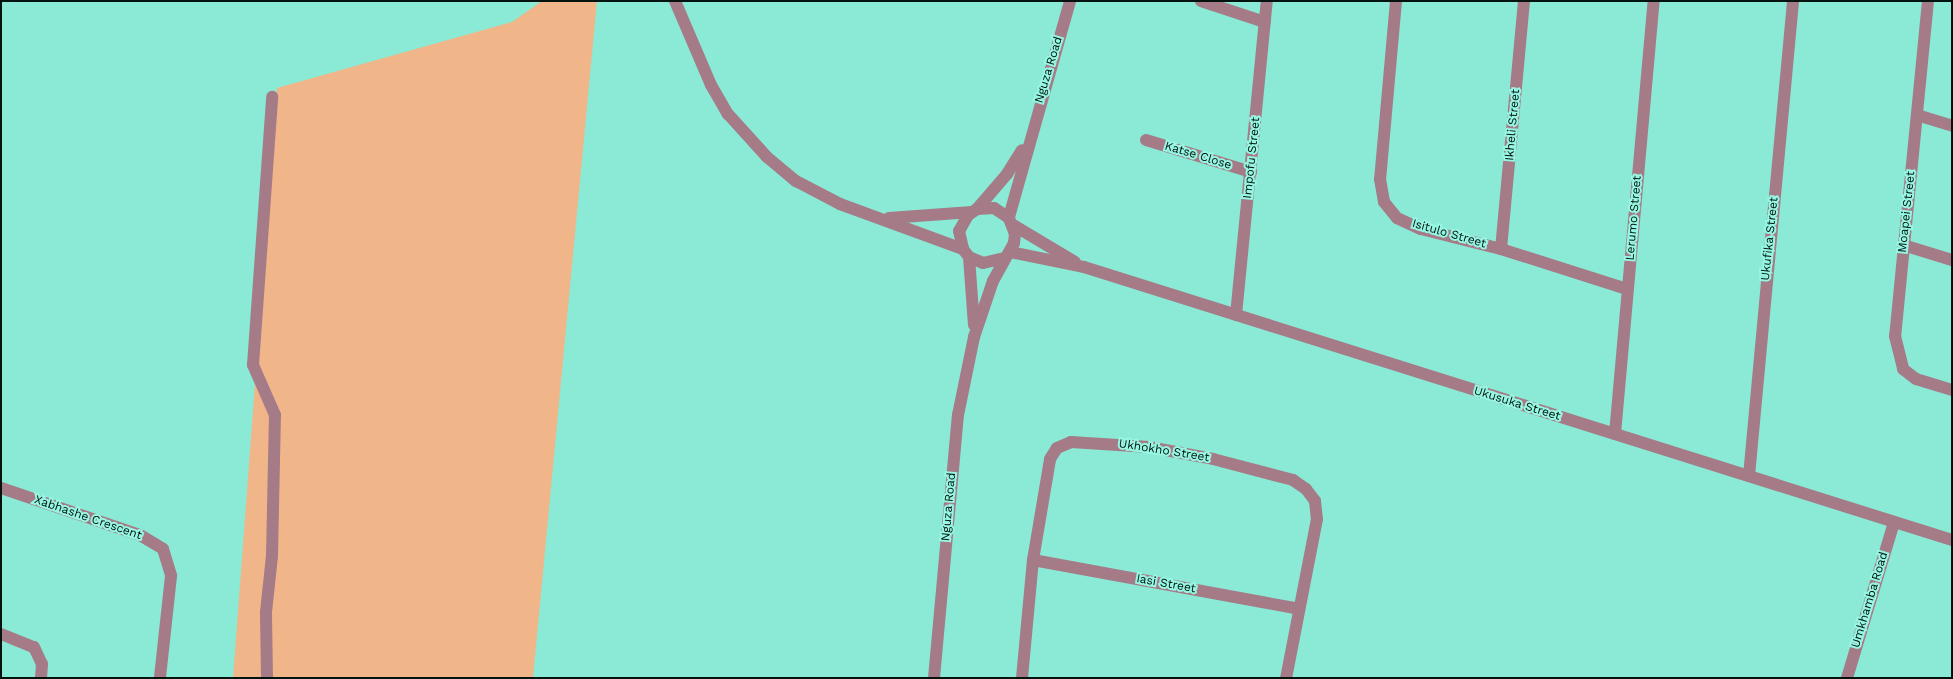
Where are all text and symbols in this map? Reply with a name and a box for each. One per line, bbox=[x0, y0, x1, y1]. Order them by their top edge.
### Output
street label: Nguza Road bbox=[1032, 35, 1066, 105]
street label: Ikheli Street bbox=[1503, 89, 1523, 161]
street label: Impofu Street bbox=[1241, 117, 1263, 199]
street label: Katse Close bbox=[1163, 139, 1233, 173]
street label: Moapei Street bbox=[1896, 170, 1918, 254]
street label: Lerumo Street bbox=[1623, 175, 1645, 261]
street label: Ukufika Street bbox=[1758, 196, 1782, 282]
street label: Isitulo Street bbox=[1410, 217, 1488, 251]
street label: Ukusuka Street bbox=[1472, 384, 1562, 424]
street label: Ukhokho Street bbox=[1118, 437, 1210, 465]
street label: Nguza Road bbox=[939, 472, 959, 542]
street label: Xabhashe Crescent bbox=[32, 493, 144, 543]
street label: Umkhamba Road bbox=[1848, 550, 1892, 650]
street label: Iasi Street bbox=[1135, 572, 1197, 596]

